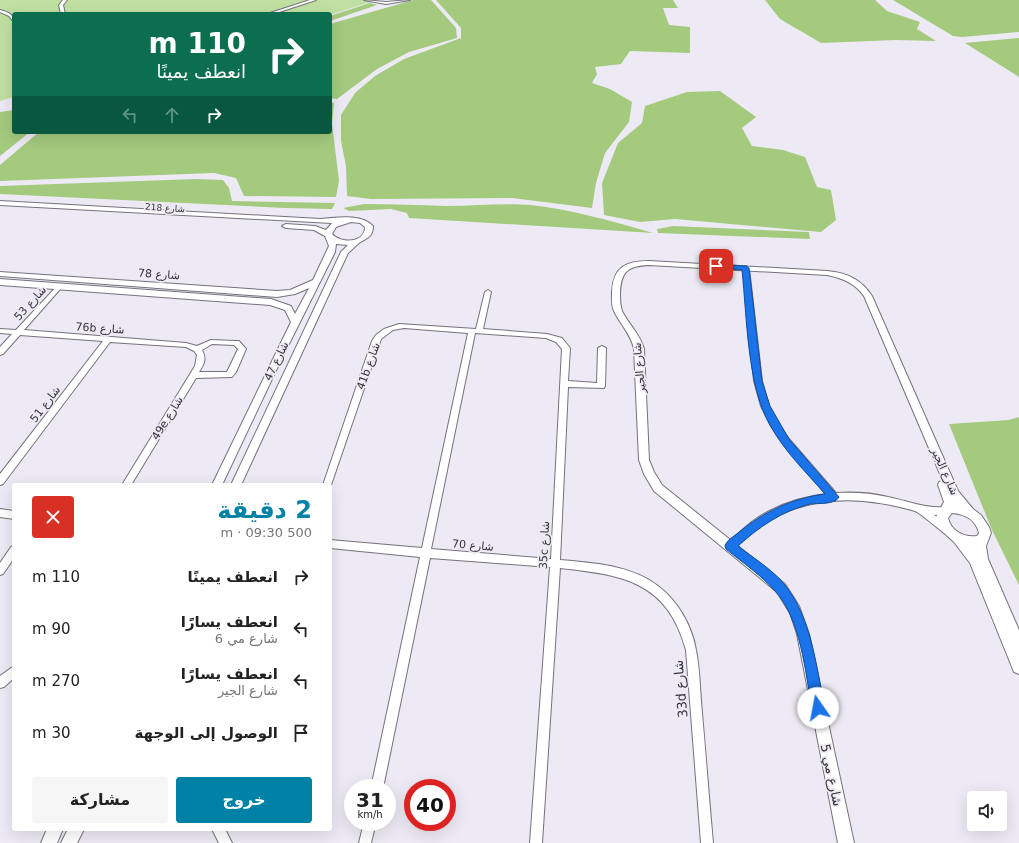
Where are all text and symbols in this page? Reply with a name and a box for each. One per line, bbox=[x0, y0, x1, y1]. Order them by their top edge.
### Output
text: 110 m bbox=[149, 27, 246, 60]
icon: right bbox=[260, 28, 312, 80]
text: انعطف يمينًا bbox=[156, 61, 246, 82]
icon: left bbox=[119, 104, 141, 126]
icon: ahead bbox=[161, 104, 183, 126]
icon: right bbox=[203, 104, 225, 126]
street label: شارع 218 bbox=[145, 202, 185, 214]
pin bbox=[699, 249, 733, 283]
icon: arrive bbox=[705, 255, 727, 277]
street label: شارع 78 bbox=[138, 267, 180, 282]
street label: شارع 53 bbox=[12, 283, 49, 323]
street label: 76b شارع bbox=[75, 320, 125, 337]
street label: شارع 47 bbox=[261, 340, 291, 383]
street label: 41b شارع bbox=[354, 341, 383, 391]
street label: شارع الجير bbox=[631, 342, 648, 395]
street label: شارع 51 bbox=[28, 384, 63, 425]
street label: 49e شارع bbox=[149, 394, 186, 442]
street label: شارع الجير bbox=[928, 444, 961, 497]
button: close bbox=[32, 496, 74, 538]
text: 2 دقيقة bbox=[217, 496, 312, 524]
street label: 35c شارع bbox=[537, 521, 552, 569]
text: 500 m · 09:30 bbox=[221, 525, 312, 540]
street label: شارع 70 bbox=[451, 537, 494, 554]
icon: right bbox=[290, 566, 312, 588]
text: 110 m bbox=[32, 568, 80, 586]
text: انعطف يمينًا bbox=[187, 568, 278, 586]
text: انعطف يسارًا bbox=[181, 613, 278, 631]
icon: left bbox=[290, 618, 312, 640]
text: 90 m bbox=[32, 620, 71, 638]
text: شارع مي 6 bbox=[215, 631, 278, 646]
street label: 33d شارع bbox=[671, 659, 691, 718]
text: انعطف يسارًا bbox=[181, 665, 278, 683]
icon: left bbox=[290, 670, 312, 692]
text: 270 m bbox=[32, 672, 80, 690]
text: شارع الجير bbox=[218, 683, 278, 698]
position arrow bbox=[797, 687, 839, 729]
icon: arrive bbox=[290, 722, 312, 744]
text: 30 m bbox=[32, 724, 71, 742]
text: الوصول إلى الوجهة bbox=[135, 724, 278, 742]
street label: شارع مي 5 bbox=[817, 743, 845, 808]
button: مشاركة bbox=[32, 777, 168, 823]
button: خروج bbox=[176, 777, 312, 823]
speed limit sign: 40 bbox=[404, 779, 456, 831]
text: 31 bbox=[356, 788, 384, 812]
map controls bbox=[967, 791, 1007, 831]
button: sound bbox=[967, 791, 1007, 831]
text: km/h bbox=[357, 809, 383, 820]

